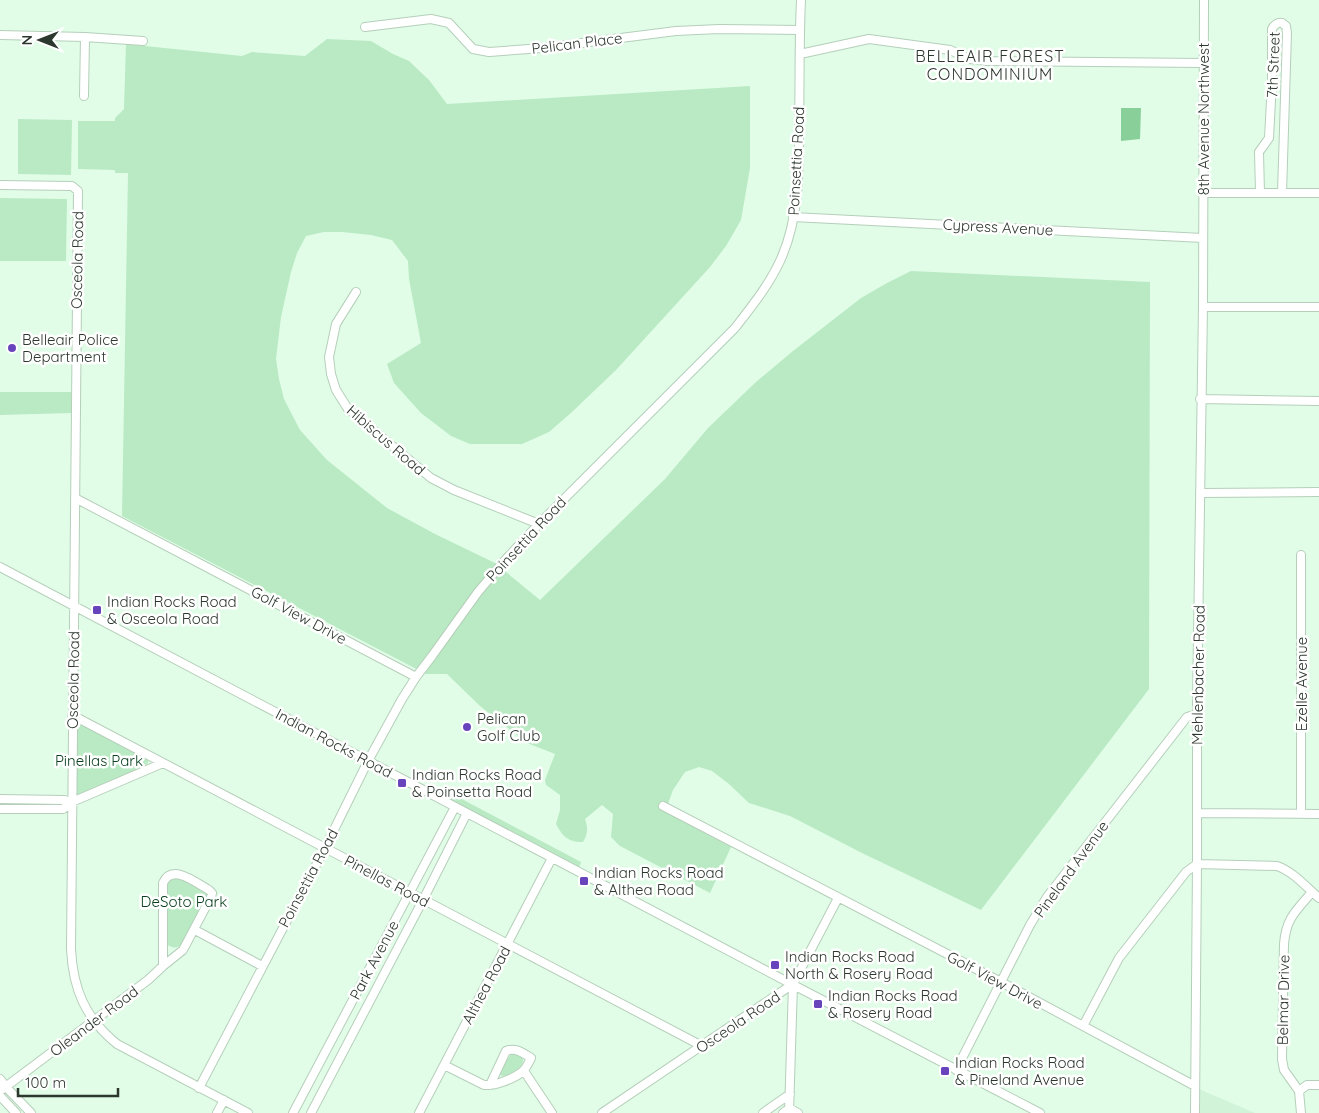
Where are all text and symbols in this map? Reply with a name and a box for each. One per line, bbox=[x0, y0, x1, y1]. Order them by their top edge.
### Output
north arrow bbox=[15, 15, 65, 65]
street label: Pelican Place bbox=[531, 28, 623, 58]
street label: 7th Street bbox=[1262, 31, 1284, 99]
text: N bbox=[18, 35, 36, 45]
street label: 8th Avenue Northwest bbox=[1194, 43, 1213, 195]
district label: BELLEAIR FOREST CONDOMINIUM bbox=[915, 46, 1065, 84]
street label: Poinsettia Road bbox=[784, 106, 808, 216]
street label: Osceola Road bbox=[67, 211, 87, 309]
street label: Cypress Avenue bbox=[942, 215, 1054, 239]
place label: Belleair Police Department bbox=[22, 330, 118, 366]
marker: Belleair Police Department bbox=[6, 342, 18, 354]
street label: Hibiscus Road bbox=[343, 401, 429, 479]
street label: Poinsettia Road bbox=[482, 493, 570, 585]
street label: Golf View Drive bbox=[248, 582, 350, 648]
place label: Indian Rocks Road & Osceola Road bbox=[107, 592, 237, 628]
marker: Indian Rocks Road & Osceola Road bbox=[91, 604, 103, 616]
street label: Mehlenbacher Road bbox=[1187, 605, 1209, 745]
street label: Osceola Road bbox=[63, 631, 83, 729]
street label: Ezelle Avenue bbox=[1292, 637, 1311, 731]
street label: Indian Rocks Road bbox=[272, 704, 396, 782]
place label: Pelican Golf Club bbox=[477, 709, 540, 745]
marker: Pelican Golf Club bbox=[461, 721, 473, 733]
park label: Pinellas Park bbox=[55, 751, 143, 770]
place label: Indian Rocks Road & Poinsetta Road bbox=[412, 765, 542, 801]
marker: Indian Rocks Road & Poinsetta Road bbox=[396, 777, 408, 789]
street label: Pineland Avenue bbox=[1030, 817, 1112, 921]
street label: Poinsettia Road bbox=[274, 825, 342, 931]
street label: Pinellas Road bbox=[341, 851, 433, 911]
place label: Indian Rocks Road & Althea Road bbox=[594, 863, 724, 899]
marker: Indian Rocks Road & Althea Road bbox=[578, 875, 590, 887]
park label: DeSoto Park bbox=[141, 892, 227, 911]
street label: Park Avenue bbox=[345, 917, 403, 1003]
street label: Althea Road bbox=[458, 943, 514, 1027]
place label: Indian Rocks Road North & Rosery Road bbox=[785, 947, 933, 983]
street label: Golf View Drive bbox=[944, 947, 1046, 1013]
street label: Belmar Drive bbox=[1273, 955, 1293, 1045]
marker: Indian Rocks Road North & Rosery Road bbox=[769, 959, 781, 971]
street label: Oleander Road bbox=[46, 982, 142, 1060]
place label: Indian Rocks Road & Rosery Road bbox=[828, 986, 958, 1022]
street label: Osceola Road bbox=[692, 987, 784, 1057]
marker: Indian Rocks Road & Rosery Road bbox=[812, 998, 824, 1010]
place label: Indian Rocks Road & Pineland Avenue bbox=[955, 1053, 1085, 1089]
marker: Indian Rocks Road & Pineland Avenue bbox=[939, 1065, 951, 1077]
scale bar bbox=[18, 1066, 118, 1098]
text: 100 m bbox=[25, 1073, 66, 1092]

